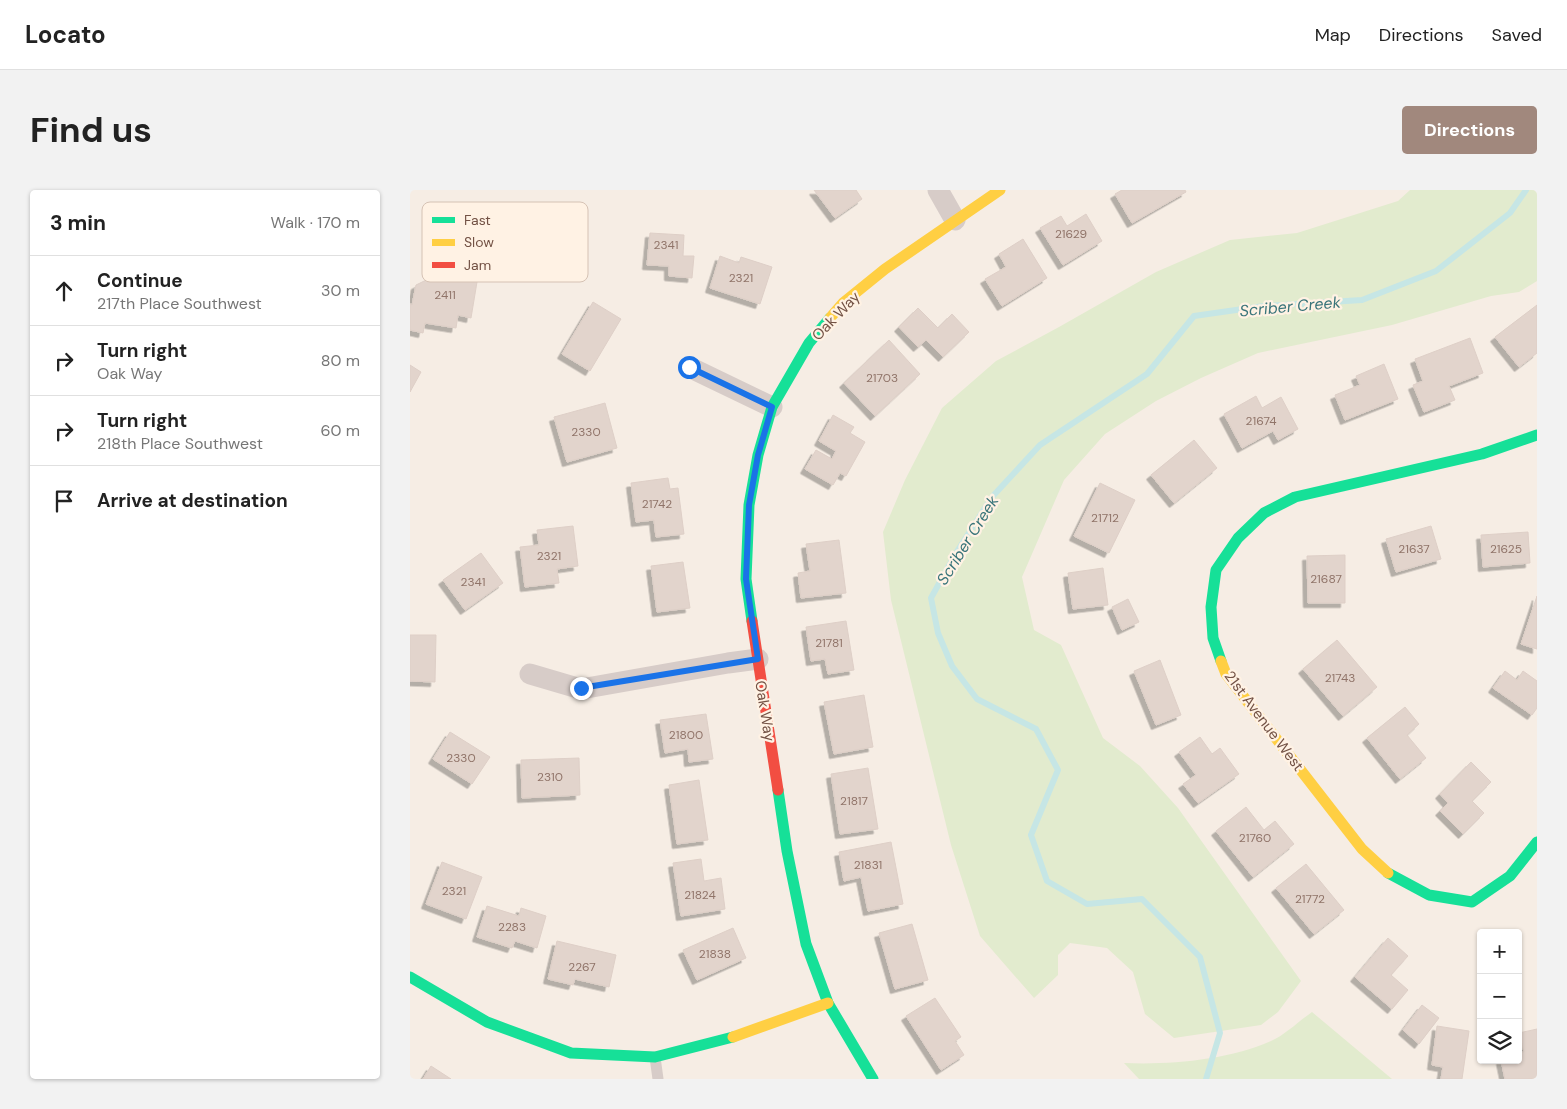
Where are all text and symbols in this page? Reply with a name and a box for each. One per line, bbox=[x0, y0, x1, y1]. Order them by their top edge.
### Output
text: Locato bbox=[25, 19, 106, 50]
text: Map bbox=[1315, 23, 1351, 47]
text: Directions bbox=[1379, 23, 1464, 47]
text: Saved bbox=[1492, 23, 1542, 47]
button: Directions bbox=[1402, 106, 1537, 154]
text: Find us bbox=[30, 107, 152, 153]
legend bbox=[422, 202, 588, 282]
text: 3 min bbox=[50, 209, 106, 237]
text: Fast bbox=[464, 211, 491, 229]
text: Walk · 170 m bbox=[271, 212, 360, 233]
house number: 21629 bbox=[1055, 226, 1087, 242]
text: Slow bbox=[464, 233, 494, 251]
house number: 2341 bbox=[653, 237, 679, 253]
text: Jam bbox=[464, 256, 491, 274]
text: Continue bbox=[97, 268, 183, 293]
house number: 2321 bbox=[729, 270, 753, 286]
icon: ahead bbox=[50, 277, 78, 305]
text: 30 m bbox=[321, 280, 360, 301]
house number: 2411 bbox=[434, 287, 456, 303]
street label: Oak Way bbox=[807, 287, 865, 345]
water label: Scriber Creek bbox=[1239, 292, 1342, 321]
text: 217th Place Southwest bbox=[97, 293, 262, 314]
text: Turn right bbox=[97, 338, 187, 363]
icon: right bbox=[50, 347, 78, 375]
text: 80 m bbox=[321, 350, 360, 371]
route start bbox=[678, 356, 701, 379]
text: Oak Way bbox=[97, 363, 162, 384]
house number: 21703 bbox=[866, 370, 898, 386]
text: Turn right bbox=[97, 408, 187, 433]
house number: 21674 bbox=[1246, 413, 1276, 429]
icon: right bbox=[50, 417, 78, 445]
text: 60 m bbox=[320, 420, 360, 441]
house number: 2330 bbox=[571, 424, 601, 440]
text: 218th Place Southwest bbox=[97, 433, 263, 454]
icon: arrive bbox=[50, 487, 78, 515]
text: Arrive at destination bbox=[97, 488, 288, 513]
water label: Scriber Creek bbox=[932, 491, 1004, 589]
house number: 21742 bbox=[642, 496, 672, 512]
house number: 21712 bbox=[1091, 510, 1119, 526]
house number: 21637 bbox=[1398, 541, 1430, 557]
house number: 21625 bbox=[1490, 541, 1522, 557]
house number: 2321 bbox=[537, 548, 561, 564]
house number: 21687 bbox=[1310, 571, 1342, 587]
house number: 2341 bbox=[460, 574, 486, 590]
house number: 21781 bbox=[815, 635, 843, 651]
street label: 21st Avenue West bbox=[1220, 667, 1308, 775]
house number: 21743 bbox=[1325, 670, 1355, 686]
route end bbox=[570, 677, 593, 700]
street label: Oak Way bbox=[750, 679, 780, 744]
house number: 21800 bbox=[669, 727, 703, 743]
house number: 2330 bbox=[446, 750, 476, 766]
house number: 2310 bbox=[537, 769, 563, 785]
house number: 21817 bbox=[840, 793, 868, 809]
house number: 21760 bbox=[1239, 830, 1271, 846]
house number: 21831 bbox=[854, 857, 882, 873]
house number: 2321 bbox=[442, 883, 466, 899]
house number: 21824 bbox=[684, 887, 716, 903]
house number: 21772 bbox=[1295, 891, 1325, 907]
house number: 2283 bbox=[498, 919, 526, 935]
map controls bbox=[1477, 929, 1522, 1064]
button: + bbox=[1477, 929, 1522, 974]
house number: 21838 bbox=[699, 946, 731, 962]
house number: 2267 bbox=[568, 959, 596, 975]
button: − bbox=[1477, 974, 1522, 1019]
button: layers bbox=[1477, 1019, 1522, 1064]

